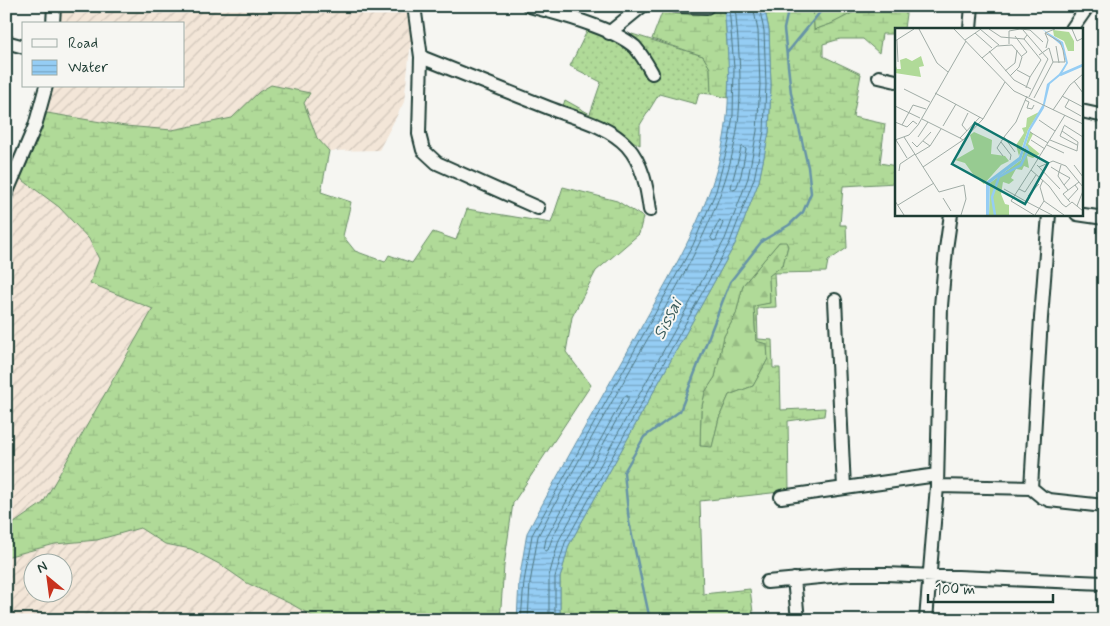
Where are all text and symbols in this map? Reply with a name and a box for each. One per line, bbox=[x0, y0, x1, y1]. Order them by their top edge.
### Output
legend bbox=[22, 22, 185, 88]
inset map bbox=[895, 28, 1082, 215]
text: Road bbox=[68, 34, 98, 54]
text: Water bbox=[68, 58, 108, 78]
water label: Sissai bbox=[648, 293, 689, 344]
north arrow bbox=[22, 554, 72, 604]
text: N bbox=[34, 557, 51, 578]
scale bar bbox=[928, 571, 1052, 603]
text: 100 m bbox=[935, 580, 975, 600]

